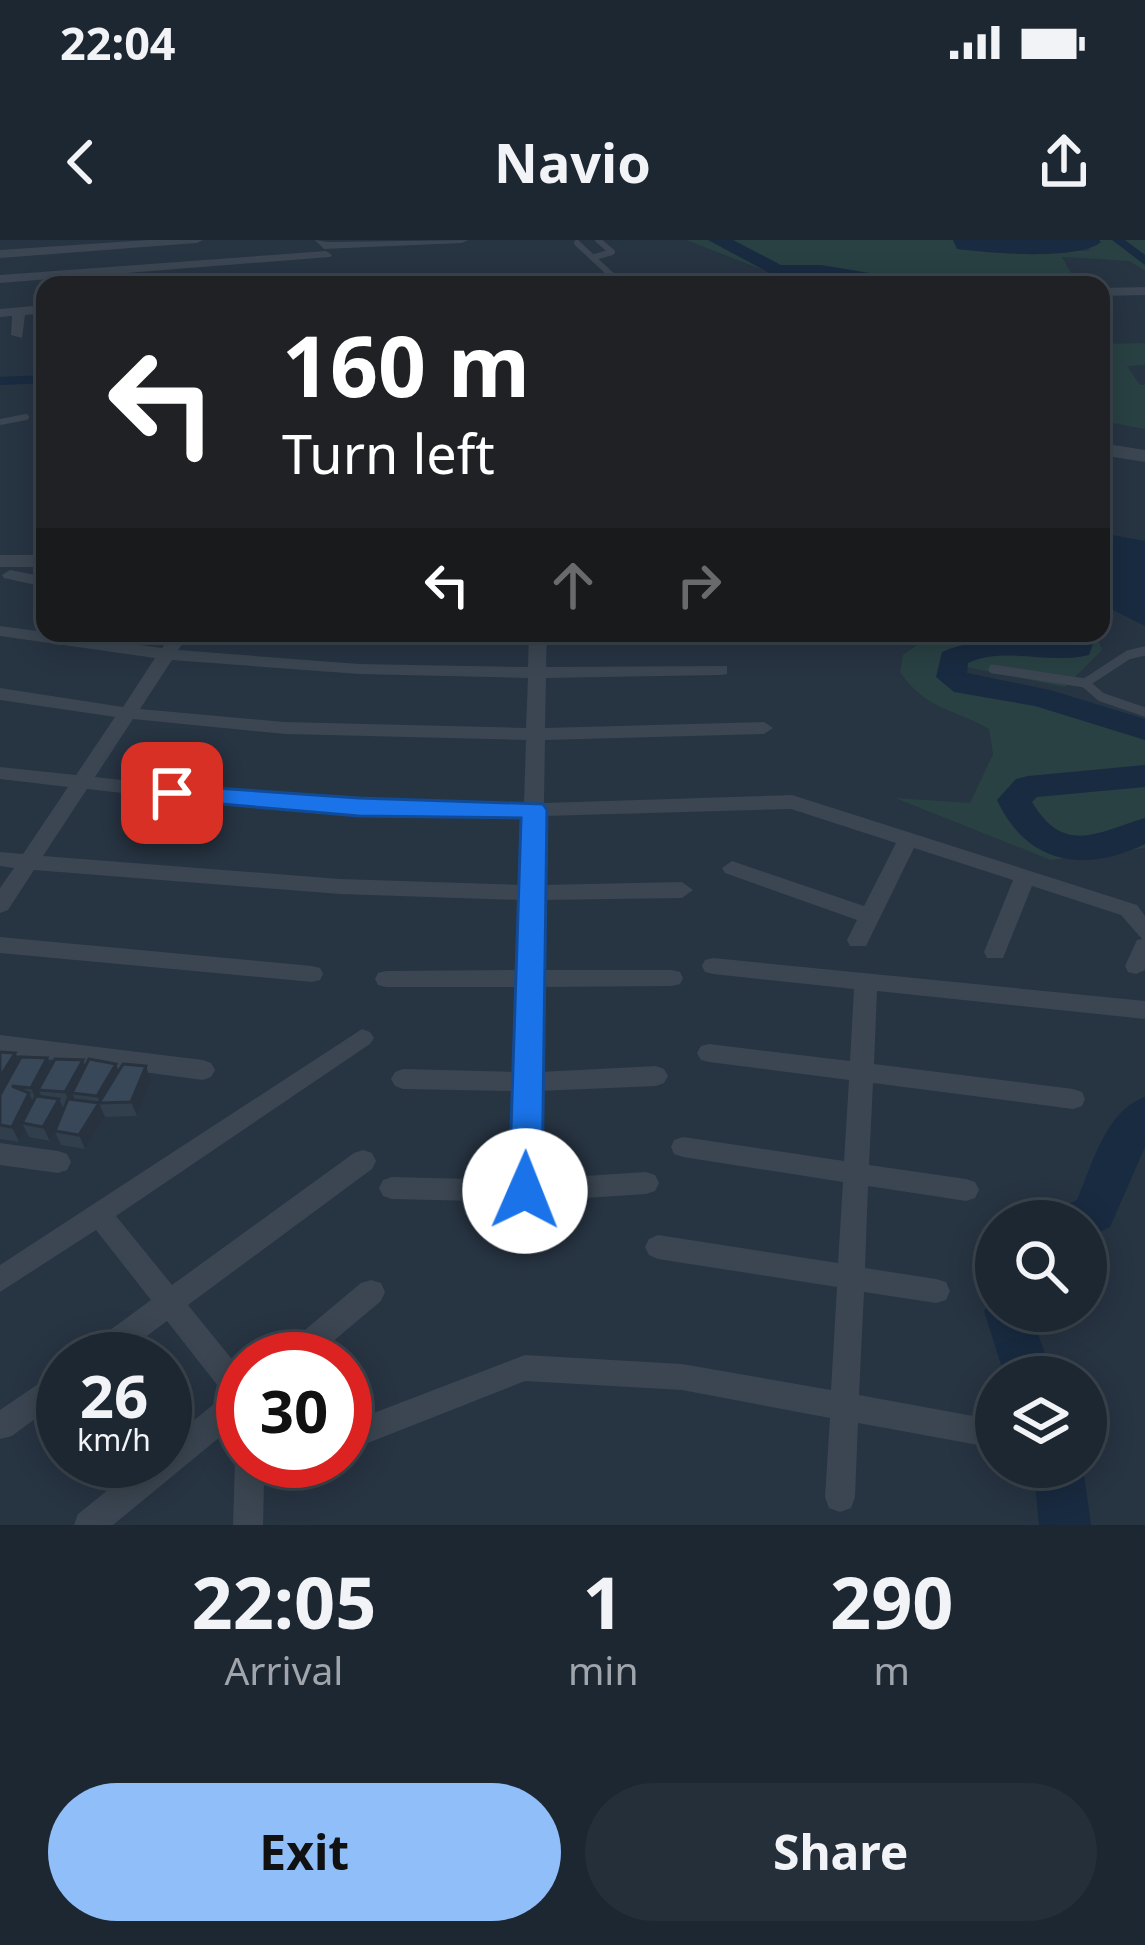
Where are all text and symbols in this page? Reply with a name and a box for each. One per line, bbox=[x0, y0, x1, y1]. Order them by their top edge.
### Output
text: 22:04 bbox=[60, 12, 176, 73]
text: Navio bbox=[494, 125, 651, 199]
icon: back bbox=[48, 129, 114, 195]
icon: share bbox=[1031, 129, 1097, 195]
text: 160 m bbox=[282, 307, 530, 422]
icon: left bbox=[84, 324, 240, 480]
text: Turn left bbox=[282, 416, 495, 490]
icon: left bbox=[414, 552, 480, 618]
icon: ahead bbox=[540, 552, 606, 618]
icon: right bbox=[666, 552, 732, 618]
pin bbox=[121, 742, 223, 844]
icon: arrive bbox=[139, 760, 205, 826]
position arrow bbox=[462, 1128, 588, 1254]
map controls bbox=[975, 1200, 1107, 1488]
button: search bbox=[975, 1200, 1107, 1332]
speed limit sign: 30 bbox=[216, 1332, 372, 1488]
text: 26 bbox=[80, 1354, 148, 1436]
button: layers bbox=[975, 1356, 1107, 1488]
text: km/h bbox=[77, 1419, 151, 1460]
text: 22:05 bbox=[191, 1552, 376, 1650]
text: 1 bbox=[583, 1552, 624, 1650]
text: 290 bbox=[830, 1552, 954, 1650]
text: Arrival bbox=[224, 1643, 343, 1696]
text: min bbox=[568, 1643, 639, 1696]
text: m bbox=[874, 1643, 910, 1696]
button: Exit bbox=[48, 1783, 561, 1921]
button: Share bbox=[585, 1783, 1097, 1921]

